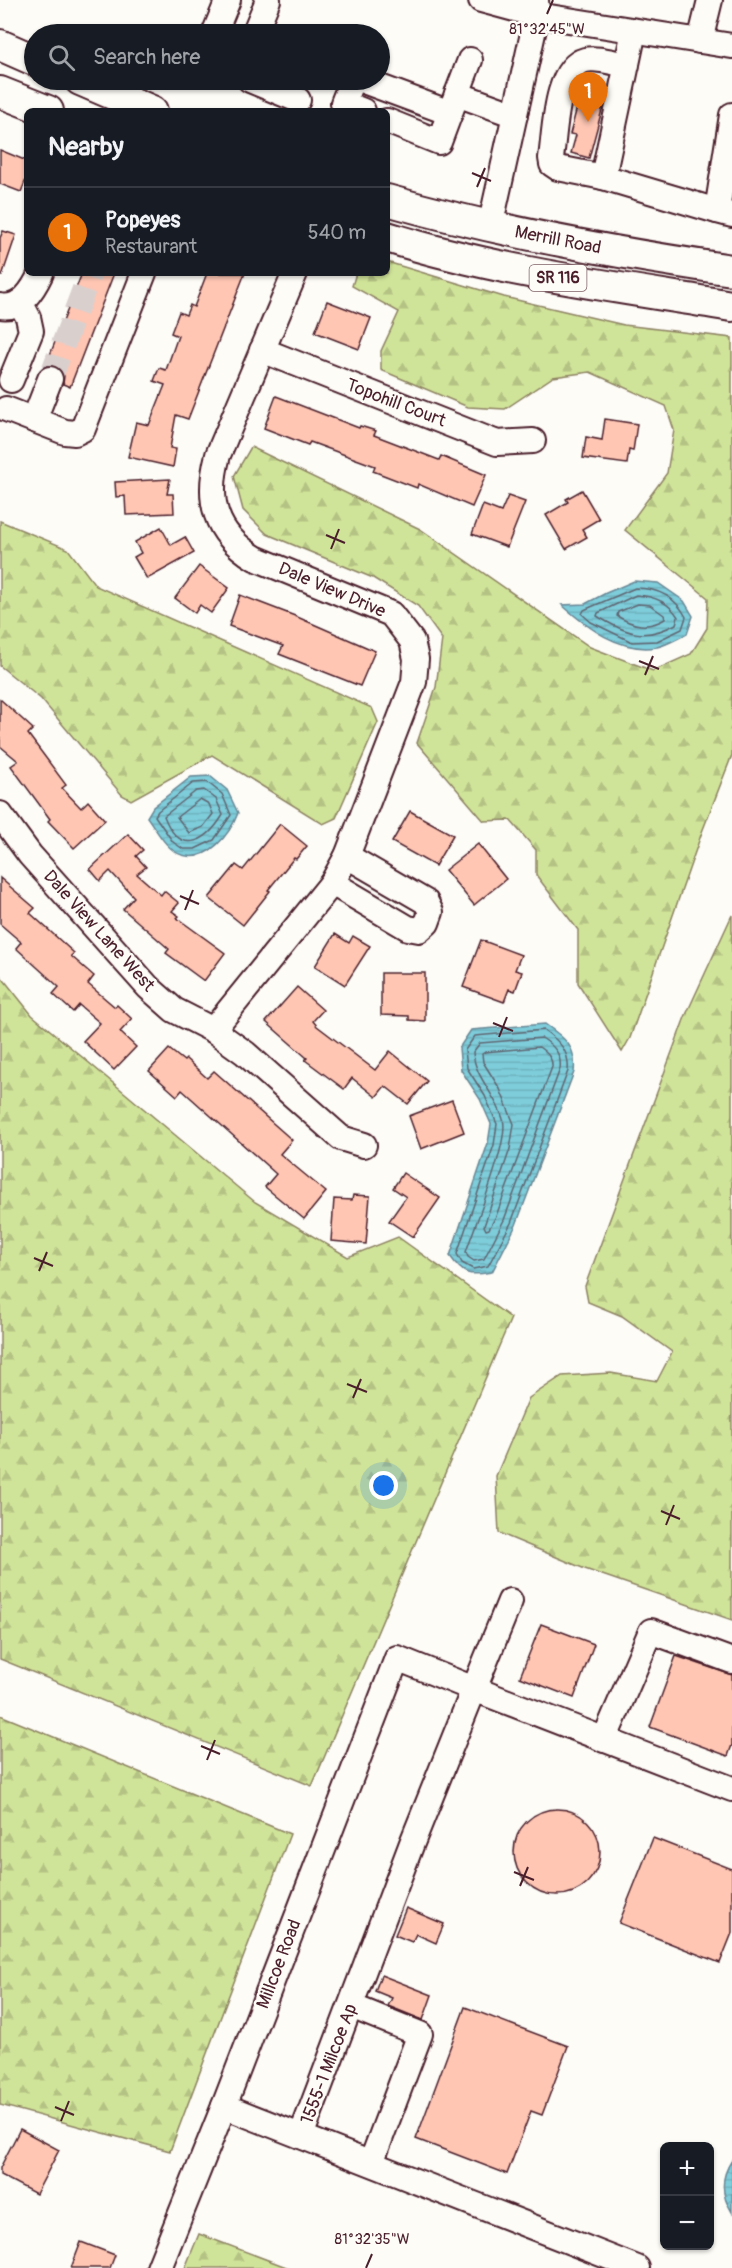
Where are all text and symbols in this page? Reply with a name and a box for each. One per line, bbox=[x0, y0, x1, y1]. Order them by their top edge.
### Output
text: 81°32'45"W bbox=[509, 20, 585, 39]
search box bbox=[24, 24, 390, 90]
icon: search bbox=[45, 41, 78, 74]
text: Search here bbox=[93, 43, 200, 71]
pin: 1 bbox=[568, 72, 608, 122]
text: Nearby bbox=[48, 131, 124, 163]
text: Popeyes bbox=[105, 206, 180, 234]
text: 1 bbox=[64, 220, 71, 245]
text: 540 m bbox=[308, 220, 366, 245]
street label: Merrill Road bbox=[513, 220, 603, 260]
text: Restaurant bbox=[105, 234, 197, 259]
road number: SR 116 bbox=[530, 265, 586, 291]
street label: Topohill Court bbox=[343, 373, 450, 433]
street label: Dale View Drive bbox=[275, 557, 389, 623]
street label: Dale View Lane West bbox=[38, 865, 160, 997]
your location bbox=[369, 1471, 398, 1500]
street label: Millcoe Road bbox=[251, 1916, 307, 2012]
street label: 1555-1 Milcoe Ap bbox=[295, 2001, 363, 2127]
map controls bbox=[660, 2142, 714, 2250]
button: + bbox=[660, 2142, 714, 2196]
button: − bbox=[660, 2196, 714, 2250]
text: 81°32'35"W bbox=[334, 2230, 410, 2249]

